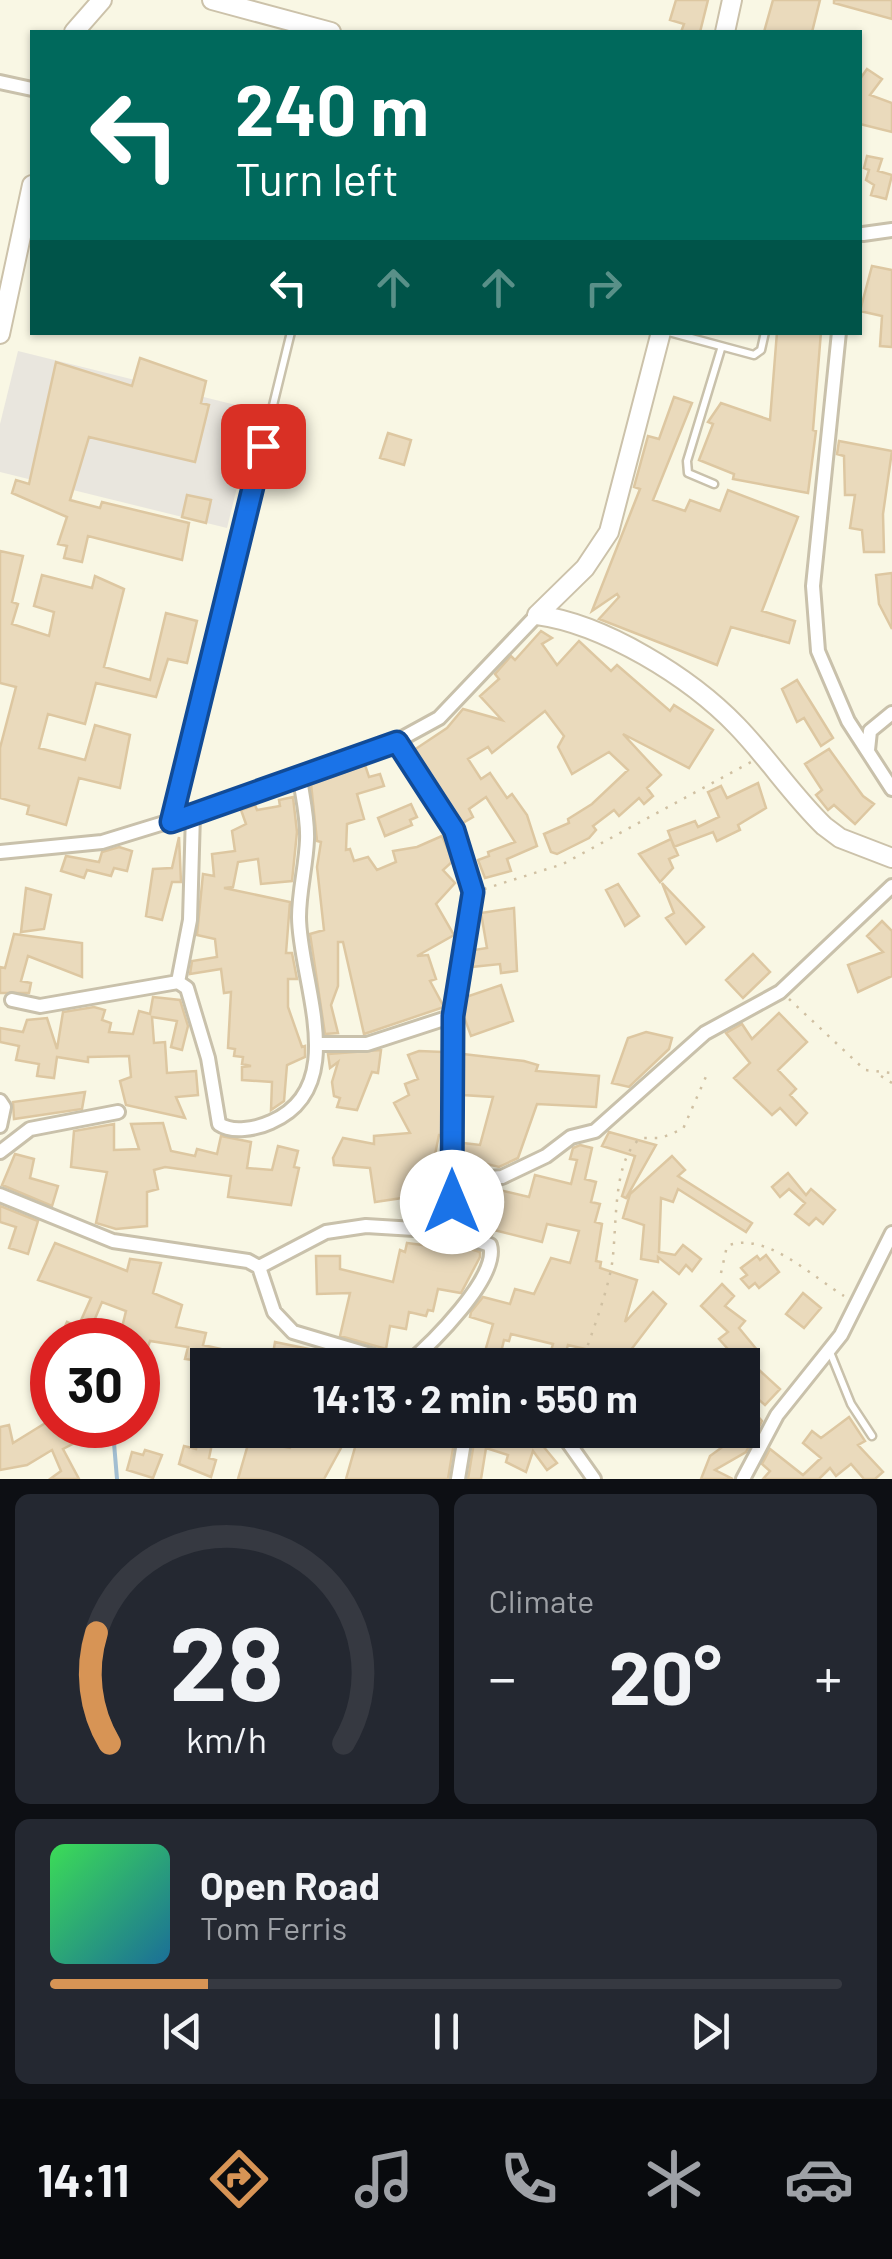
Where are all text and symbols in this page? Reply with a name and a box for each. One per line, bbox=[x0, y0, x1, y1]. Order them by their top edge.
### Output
text: 240 m bbox=[235, 66, 429, 150]
icon: left bbox=[70, 70, 200, 200]
text: Turn left bbox=[235, 151, 399, 205]
icon: left bbox=[261, 260, 316, 315]
icon: ahead bbox=[366, 260, 421, 315]
icon: ahead bbox=[471, 260, 526, 315]
icon: right bbox=[576, 260, 631, 315]
pin bbox=[221, 404, 306, 489]
icon: arrive bbox=[236, 419, 291, 474]
position arrow bbox=[400, 1150, 504, 1254]
speed limit sign: 30 bbox=[30, 1318, 160, 1448]
text: 14:13 · 2 min · 550 m bbox=[312, 1375, 638, 1421]
text: Climate bbox=[489, 1581, 594, 1619]
text: 28 bbox=[169, 1597, 284, 1722]
text: 20° bbox=[609, 1630, 722, 1720]
text: − bbox=[489, 1643, 516, 1709]
text: + bbox=[814, 1643, 842, 1709]
text: km/h bbox=[186, 1717, 267, 1760]
text: Open Road bbox=[200, 1862, 380, 1908]
text: Tom Ferris bbox=[200, 1908, 347, 1946]
icon: previous bbox=[155, 2004, 210, 2059]
icon: pause bbox=[419, 2004, 474, 2059]
icon: next bbox=[683, 2004, 738, 2059]
icon: directions bbox=[204, 2144, 274, 2214]
icon: music bbox=[349, 2144, 419, 2214]
icon: phone bbox=[494, 2144, 564, 2214]
icon: climate bbox=[639, 2144, 709, 2214]
icon: car bbox=[784, 2144, 854, 2214]
text: 14:11 bbox=[38, 2152, 129, 2206]

